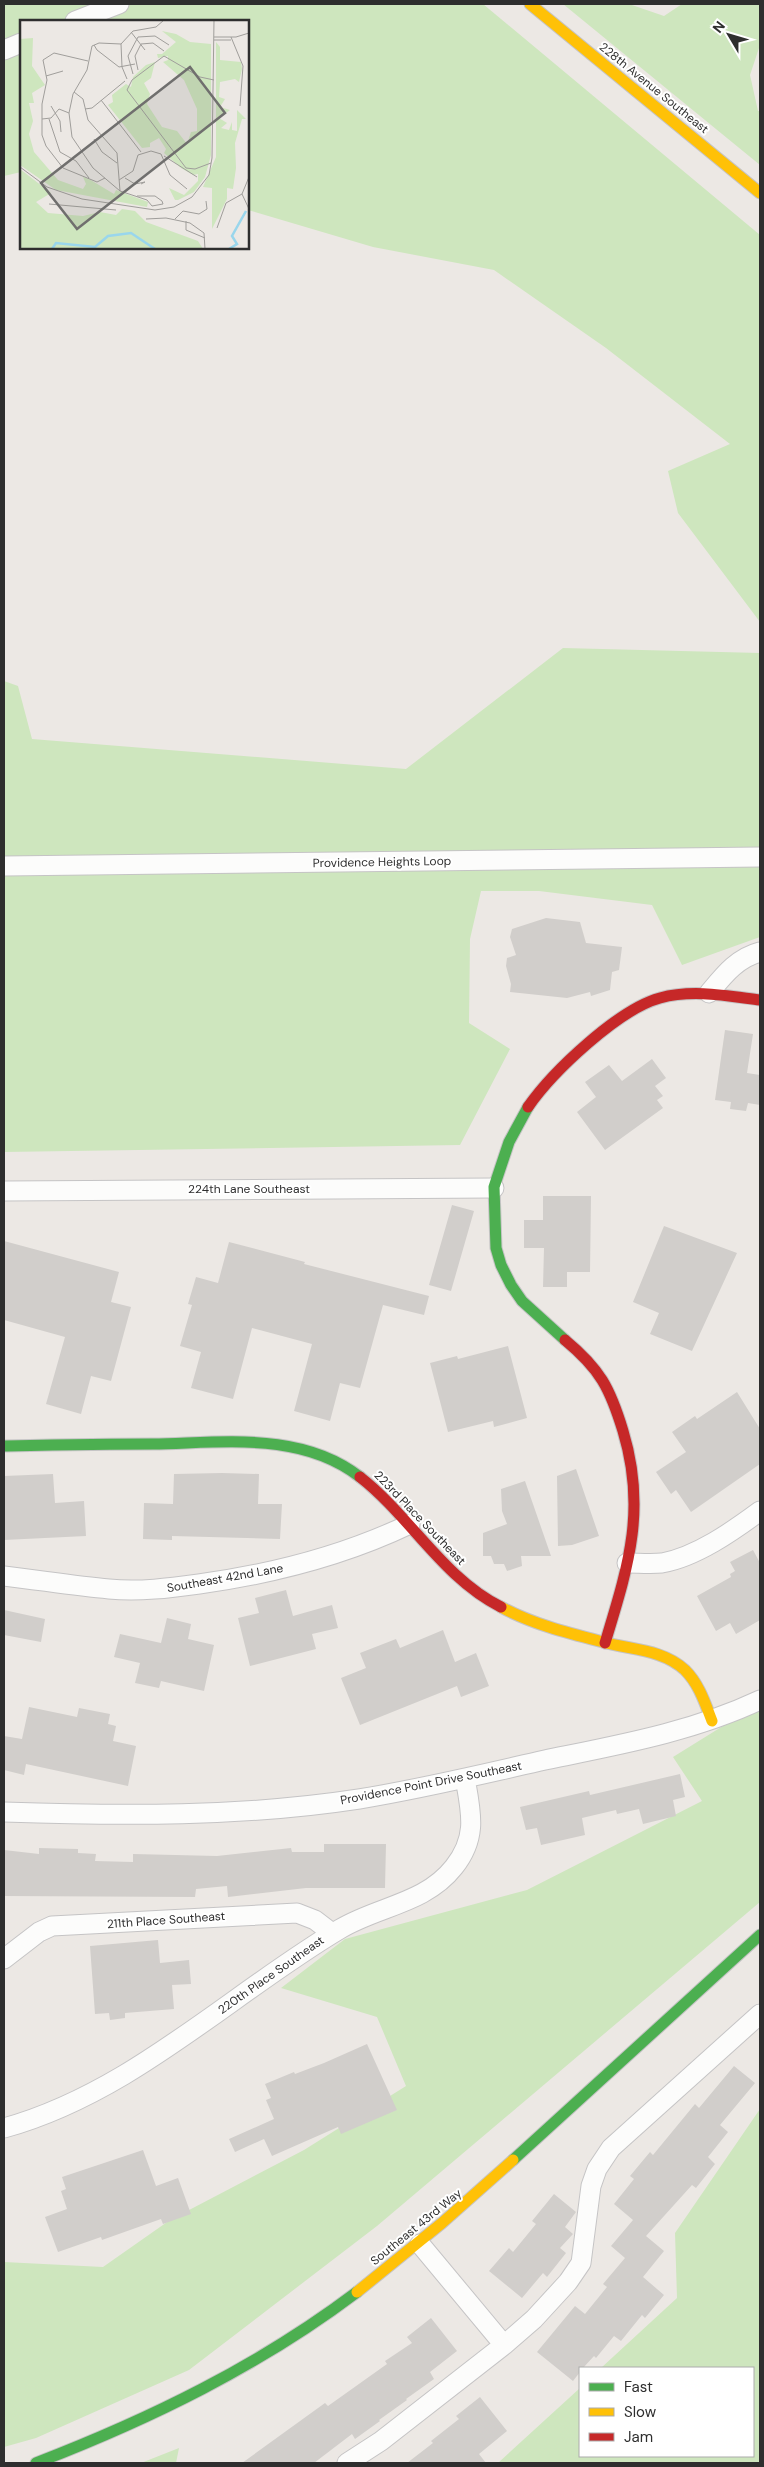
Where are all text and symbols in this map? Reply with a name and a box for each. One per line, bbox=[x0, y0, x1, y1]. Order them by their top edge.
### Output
north arrow bbox=[704, 10, 754, 60]
text: N bbox=[709, 17, 729, 37]
inset map bbox=[20, 20, 249, 249]
street label: 228th Avenue Southeast bbox=[596, 39, 712, 137]
street label: Providence Heights Loop bbox=[313, 853, 451, 871]
street label: 224th Lane Southeast bbox=[188, 1181, 310, 1197]
street label: 223rd Place Southeast bbox=[371, 1467, 469, 1569]
street label: Southeast 42nd Lane bbox=[166, 1560, 285, 1596]
street label: Providence Point Drive Southeast bbox=[339, 1757, 523, 1808]
street label: 211th Place Southeast bbox=[106, 1908, 226, 1932]
street label: 220th Place Southeast bbox=[215, 1932, 327, 2018]
street label: Southeast 43rd Way bbox=[367, 2185, 465, 2269]
legend bbox=[579, 2367, 754, 2457]
text: Fast bbox=[624, 2377, 653, 2397]
text: Slow bbox=[624, 2402, 657, 2422]
text: Jam bbox=[624, 2427, 653, 2447]

